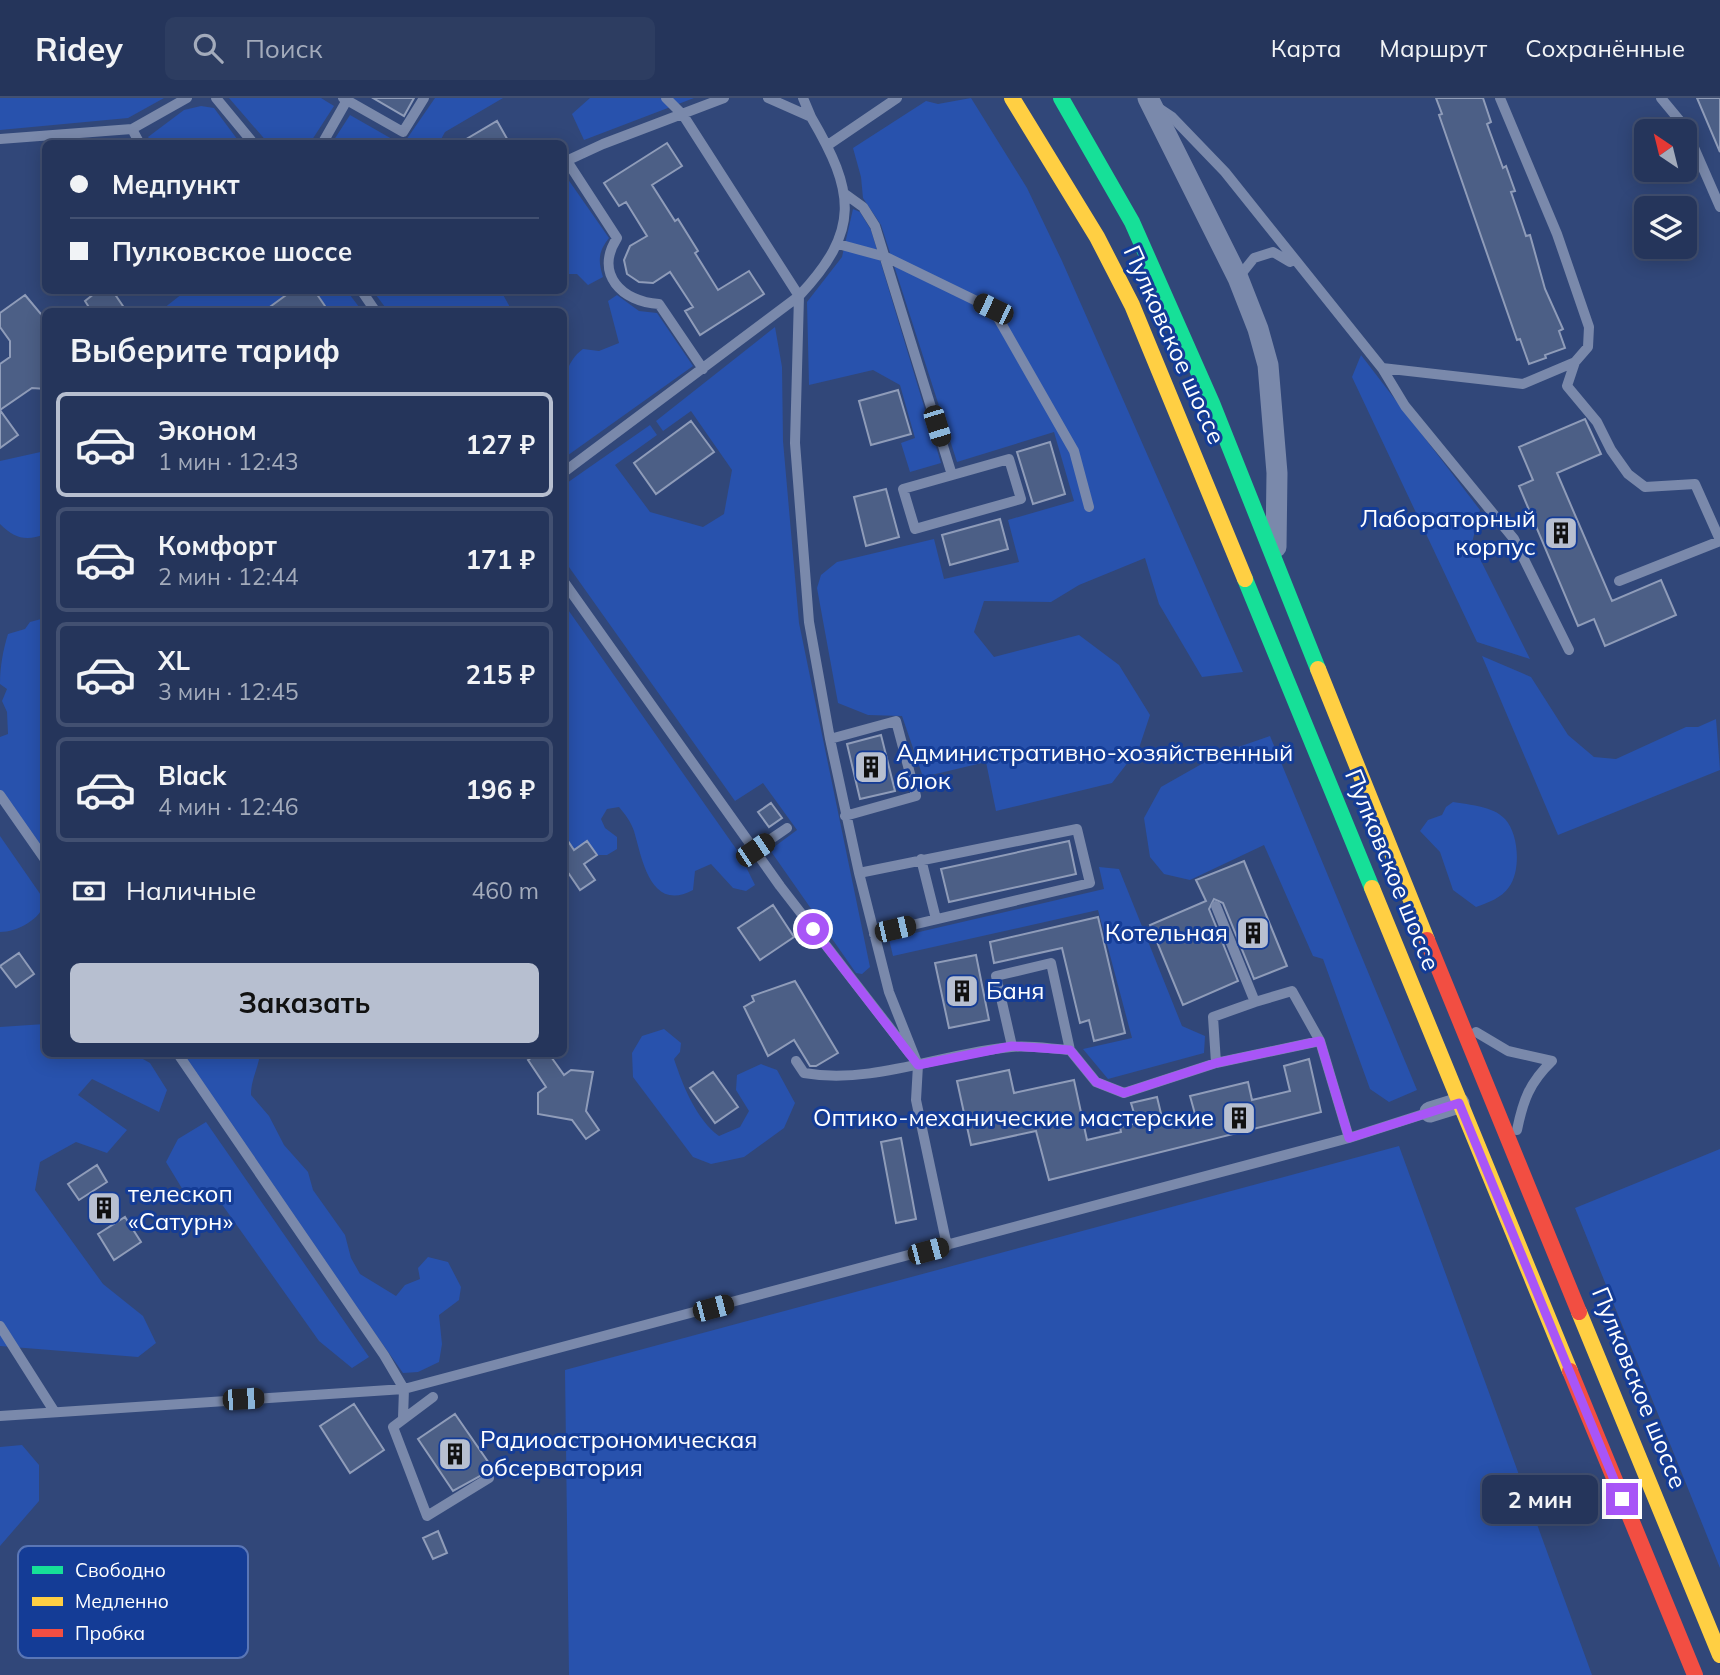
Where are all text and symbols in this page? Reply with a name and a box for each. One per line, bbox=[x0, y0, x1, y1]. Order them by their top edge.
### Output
search box bbox=[165, 17, 655, 80]
text: Ridey bbox=[35, 28, 123, 69]
icon: search bbox=[189, 29, 227, 67]
text: Поиск bbox=[245, 32, 323, 65]
text: Карта bbox=[1271, 33, 1341, 63]
text: Маршрут bbox=[1379, 33, 1487, 63]
text: Сохранённые bbox=[1525, 33, 1685, 63]
north arrow bbox=[1634, 119, 1698, 182]
map controls bbox=[1634, 119, 1697, 259]
text: Медпункт bbox=[112, 168, 240, 201]
button: layers bbox=[1634, 196, 1697, 259]
text: Пулковское шоссе bbox=[112, 235, 352, 268]
street label: Пулковское шоссе bbox=[1118, 240, 1232, 449]
car bbox=[970, 290, 1017, 328]
text: Выберите тариф bbox=[70, 330, 340, 370]
car bbox=[921, 403, 954, 449]
icon: car bbox=[74, 413, 137, 476]
text: Эконом bbox=[158, 414, 257, 447]
text: 127 ₽ bbox=[465, 428, 535, 461]
text: 1 мин · 12:43 bbox=[158, 447, 298, 476]
place label: Лабораторный корпус bbox=[1360, 503, 1536, 561]
building icon: Лабораторный корпус bbox=[1542, 514, 1580, 552]
icon: car bbox=[74, 528, 137, 591]
text: Комфорт bbox=[158, 529, 277, 562]
text: 171 ₽ bbox=[465, 543, 535, 576]
text: 2 мин · 12:44 bbox=[158, 562, 298, 591]
icon: car bbox=[74, 643, 137, 706]
text: XL bbox=[158, 644, 190, 677]
text: 215 ₽ bbox=[465, 658, 535, 691]
text: 3 мин · 12:45 bbox=[158, 677, 298, 706]
place label: Административно-хозяйственный блок bbox=[896, 737, 1293, 795]
building icon: Административно-хозяйственный блок bbox=[852, 748, 890, 786]
icon: car bbox=[74, 758, 137, 821]
text: Black bbox=[158, 759, 226, 792]
street label: Пулковское шоссе bbox=[1339, 765, 1447, 975]
text: 196 ₽ bbox=[465, 773, 535, 806]
text: 4 мин · 12:46 bbox=[158, 792, 298, 821]
car bbox=[732, 830, 779, 870]
icon: cash bbox=[70, 872, 108, 910]
text: Наличные bbox=[126, 874, 256, 907]
text: 460 m bbox=[471, 876, 539, 905]
route start bbox=[797, 913, 829, 945]
car bbox=[873, 914, 918, 944]
building icon: Котельная bbox=[1234, 914, 1272, 952]
place label: Котельная bbox=[1105, 917, 1228, 947]
button: Заказать bbox=[70, 963, 539, 1043]
building icon: Баня bbox=[943, 972, 981, 1010]
place label: Баня bbox=[986, 975, 1044, 1005]
building icon: Оптико-механические мастерские bbox=[1220, 1099, 1258, 1137]
place label: Оптико-механические мастерские bbox=[813, 1102, 1214, 1132]
place label: телескоп «Сатурн» bbox=[128, 1178, 233, 1236]
building icon: телескоп «Сатурн» bbox=[85, 1189, 123, 1227]
car bbox=[905, 1235, 952, 1267]
street label: Пулковское шоссе bbox=[1586, 1283, 1694, 1493]
car bbox=[690, 1292, 737, 1324]
car bbox=[222, 1387, 265, 1411]
place label: Радиоастрономическая обсерватория bbox=[480, 1424, 757, 1482]
building icon: Радиоастрономическая обсерватория bbox=[436, 1435, 474, 1473]
callout: 2 мин bbox=[1482, 1474, 1598, 1524]
route end bbox=[1606, 1483, 1638, 1515]
text: 2 мин bbox=[1508, 1485, 1572, 1514]
legend bbox=[18, 1546, 248, 1658]
text: Свободно bbox=[75, 1558, 166, 1582]
text: Медленно bbox=[75, 1589, 169, 1613]
text: Пробка bbox=[75, 1621, 145, 1645]

